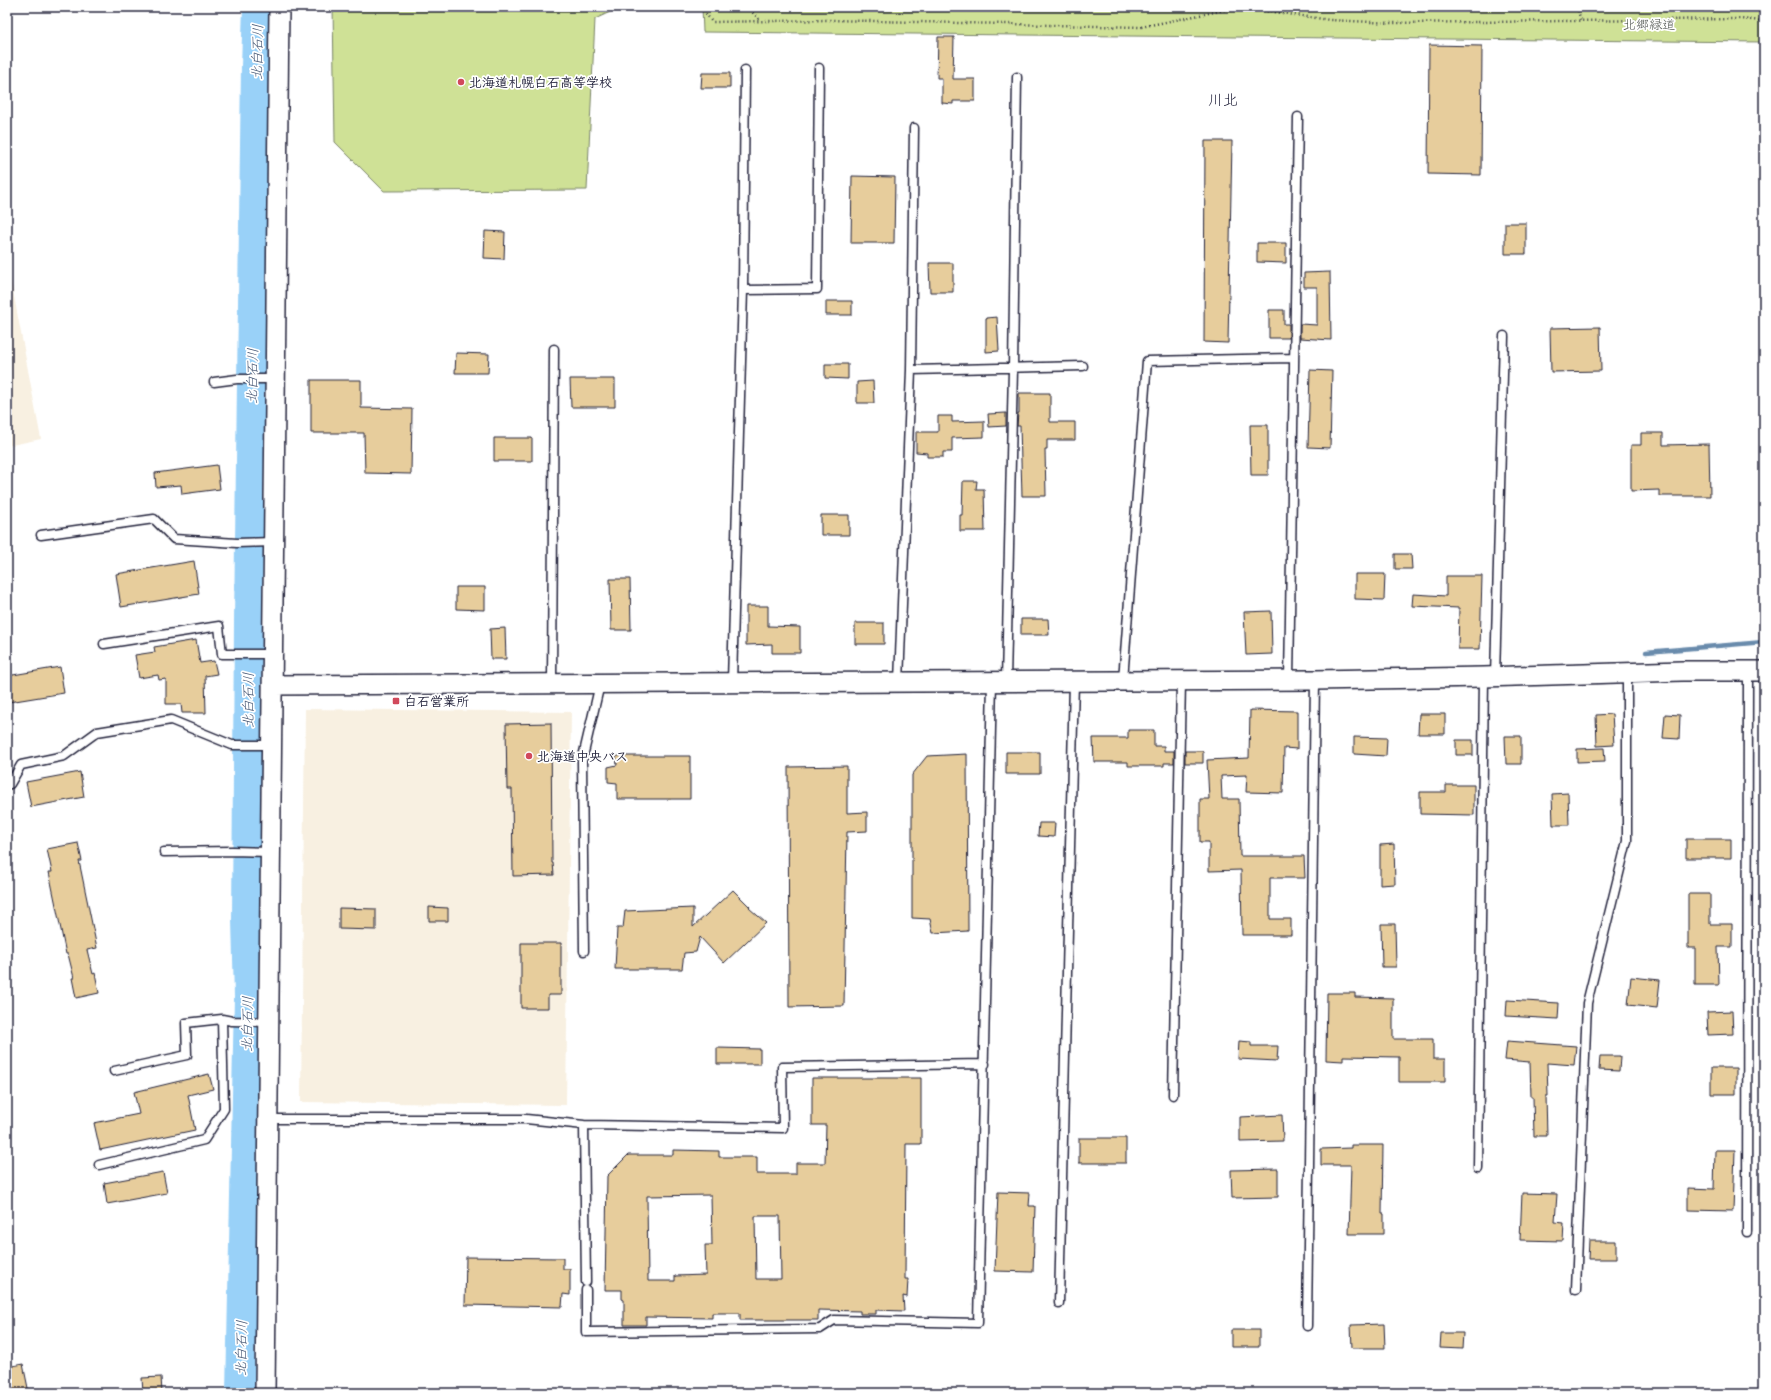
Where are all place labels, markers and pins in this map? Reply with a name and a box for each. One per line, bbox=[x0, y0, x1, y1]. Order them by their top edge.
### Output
place label: 北海道札幌白石高等学校 bbox=[469, 75, 612, 94]
marker: 北海道札幌白石高等学校 bbox=[456, 77, 466, 87]
place label: 白石営業所 bbox=[404, 694, 469, 713]
marker: 白石営業所 bbox=[391, 696, 401, 706]
place label: 北海道中央バス bbox=[537, 749, 628, 768]
marker: 北海道中央バス bbox=[524, 751, 534, 761]

